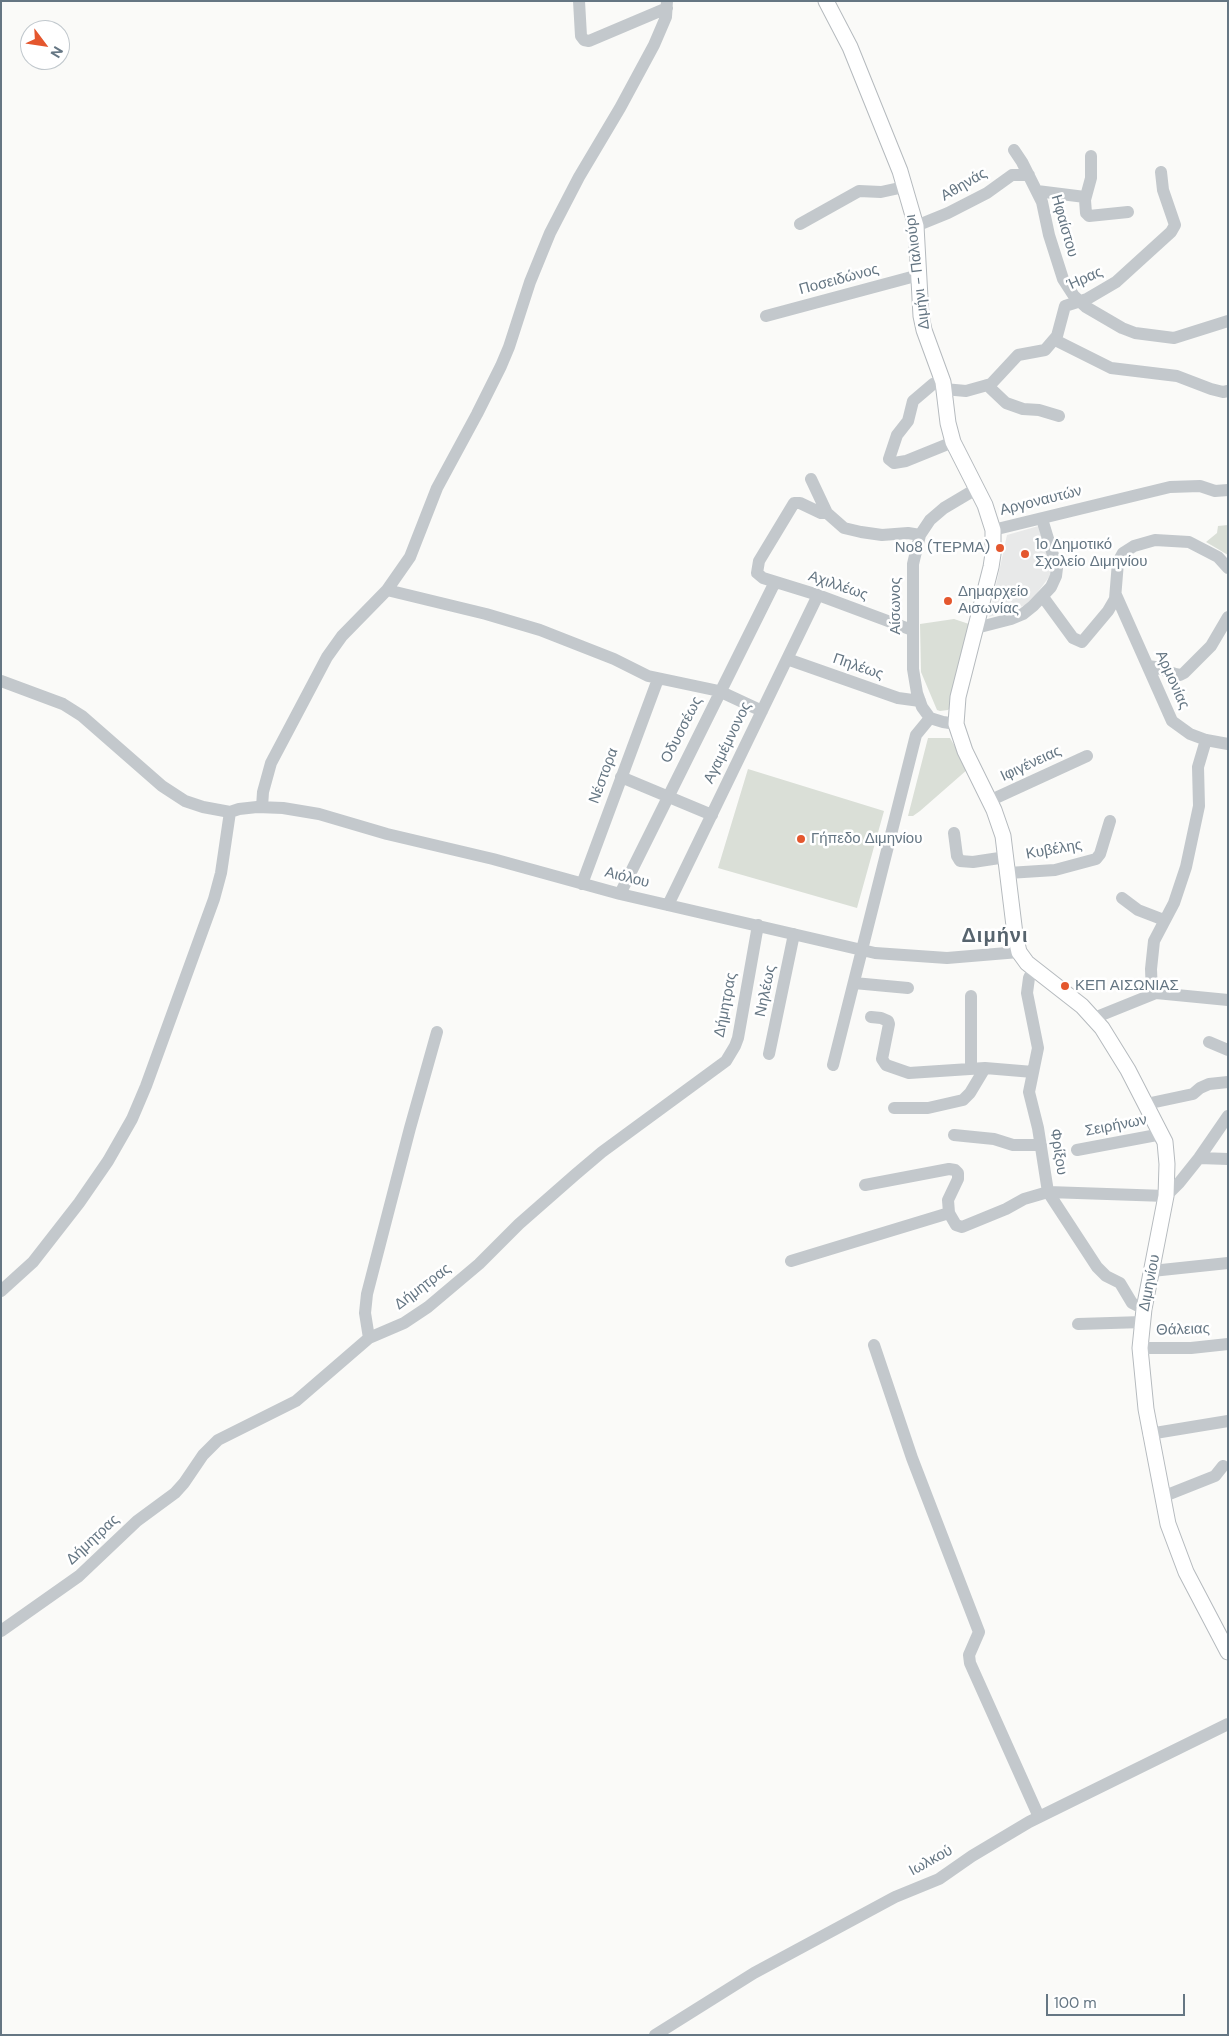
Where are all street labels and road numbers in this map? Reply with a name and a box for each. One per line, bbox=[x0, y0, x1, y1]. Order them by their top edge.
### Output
street label: Αθηνάς bbox=[938, 165, 990, 205]
street label: Ηφαίστου bbox=[1047, 193, 1081, 259]
street label: Διμήνι - Παλιούρι bbox=[902, 213, 934, 331]
street label: Ποσειδώνος bbox=[797, 261, 881, 299]
street label: Ήρας bbox=[1064, 263, 1106, 295]
street label: Αργοναυτών bbox=[998, 482, 1084, 520]
street label: Αχιλλέως bbox=[806, 567, 870, 605]
street label: Αίσωνος bbox=[887, 577, 905, 635]
street label: Αρμονίας bbox=[1151, 648, 1193, 712]
street label: Πηλέως bbox=[830, 650, 886, 684]
street label: Οδυσσέως bbox=[658, 694, 706, 766]
street label: Αγαμέμνονος bbox=[700, 699, 756, 787]
street label: Ιφιγένειας bbox=[998, 742, 1064, 786]
street label: Νέστορα bbox=[586, 746, 622, 806]
street label: Κυβέλης bbox=[1025, 836, 1083, 864]
street label: Αιόλου bbox=[603, 864, 651, 892]
street label: Νηλέως bbox=[752, 964, 780, 1018]
street label: Δήμητρας bbox=[711, 971, 741, 1039]
street label: Σειρήνων bbox=[1083, 1111, 1149, 1141]
street label: Φρίξου bbox=[1045, 1128, 1071, 1176]
street label: Διμηνίου bbox=[1136, 1253, 1164, 1313]
street label: Δήμητρας bbox=[391, 1260, 455, 1314]
street label: Θάλειας bbox=[1156, 1320, 1210, 1340]
street label: Δήμητρας bbox=[63, 1511, 123, 1569]
street label: Ιωλκού bbox=[906, 1842, 956, 1880]

